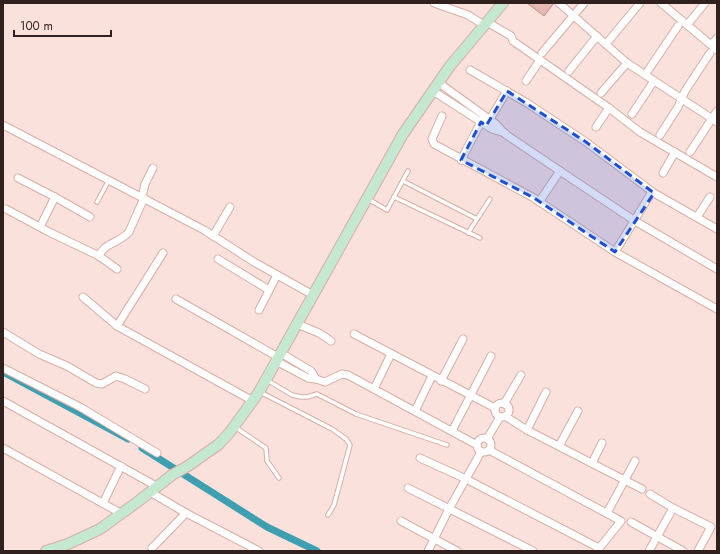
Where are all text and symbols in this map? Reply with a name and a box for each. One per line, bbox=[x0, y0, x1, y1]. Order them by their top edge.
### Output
scale bar bbox=[14, 12, 111, 38]
text: 100 m bbox=[20, 17, 53, 35]

